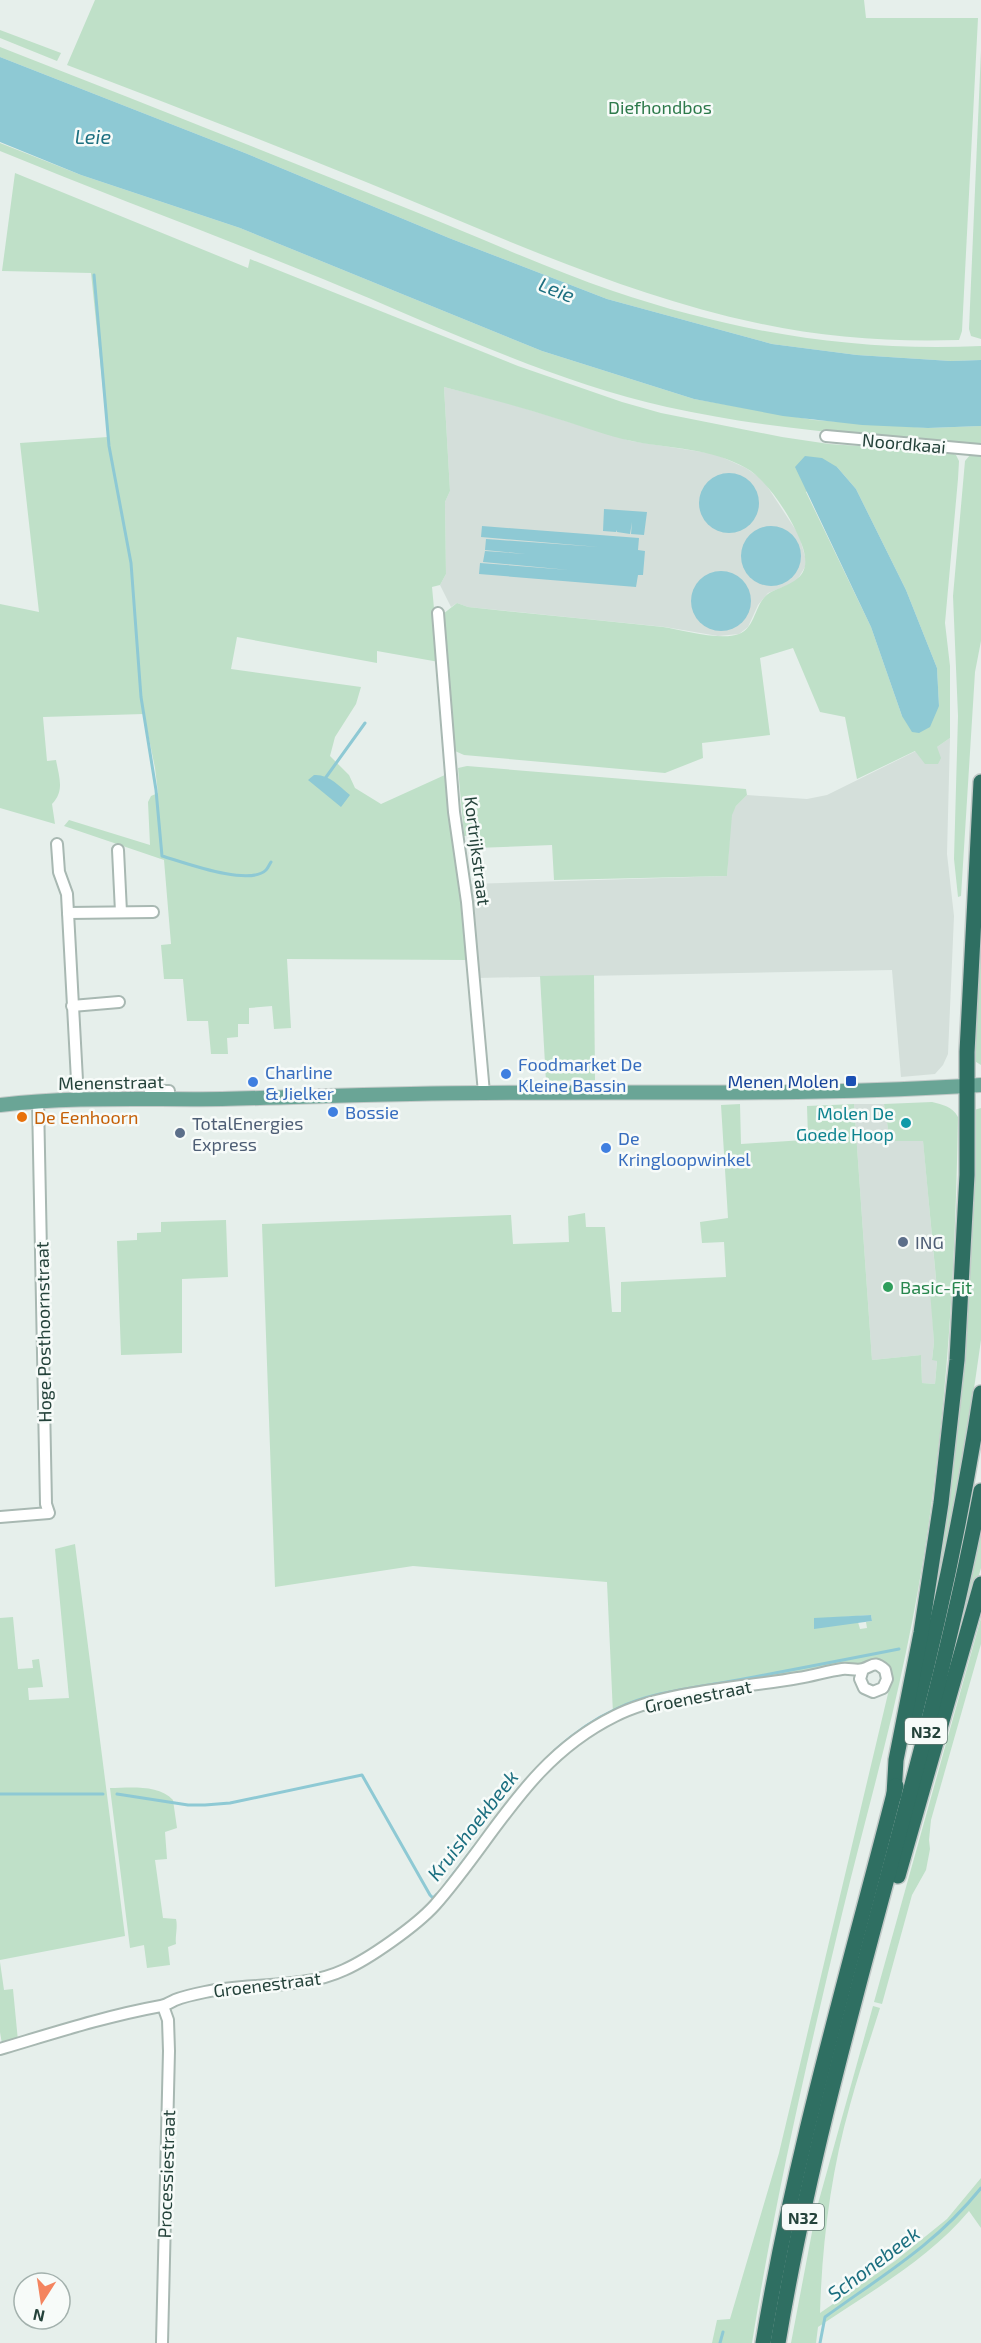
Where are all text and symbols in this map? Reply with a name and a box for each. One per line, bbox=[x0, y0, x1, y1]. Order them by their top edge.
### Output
park label: Diefhondbos bbox=[608, 96, 712, 118]
water label: Leie bbox=[75, 124, 111, 148]
water label: Leie bbox=[536, 271, 579, 307]
street label: Noordkaai bbox=[861, 428, 947, 458]
street label: Kortrijkstraat bbox=[460, 795, 496, 907]
place label: Foodmarket De Kleine Bassin bbox=[518, 1053, 642, 1096]
place label: Charline & Jielker bbox=[265, 1061, 334, 1104]
marker: Foodmarket De Kleine Bassin bbox=[499, 1067, 513, 1081]
street label: Menenstraat bbox=[58, 1070, 164, 1094]
place label: Menen Molen bbox=[727, 1070, 839, 1092]
marker: Menen Molen bbox=[844, 1074, 858, 1088]
marker: Charline & Jielker bbox=[246, 1075, 260, 1089]
place label: Bossie bbox=[345, 1101, 399, 1123]
place label: Molen De Goede Hoop bbox=[796, 1102, 894, 1145]
marker: Bossie bbox=[326, 1105, 340, 1119]
place label: De Eenhoorn bbox=[34, 1106, 138, 1128]
marker: De Eenhoorn bbox=[15, 1110, 29, 1124]
place label: TotalEnergies Express bbox=[192, 1112, 303, 1155]
marker: Molen De Goede Hoop bbox=[899, 1116, 913, 1130]
marker: TotalEnergies Express bbox=[173, 1126, 187, 1140]
place label: De Kringloopwinkel bbox=[618, 1127, 751, 1170]
marker: De Kringloopwinkel bbox=[599, 1141, 613, 1155]
place label: ING bbox=[915, 1231, 944, 1253]
marker: ING bbox=[896, 1235, 910, 1249]
street label: Hoge Posthoornstraat bbox=[30, 1241, 56, 1423]
place label: Basic-Fit bbox=[900, 1276, 972, 1298]
marker: Basic-Fit bbox=[881, 1280, 895, 1294]
street label: Groenestraat bbox=[643, 1675, 753, 1717]
road number: N32 bbox=[905, 1718, 947, 1744]
water label: Kruishoekbeek bbox=[421, 1765, 523, 1885]
street label: Groenestraat bbox=[212, 1966, 322, 2002]
street label: Processiestraat bbox=[153, 2109, 179, 2239]
road number: N32 bbox=[782, 2204, 824, 2230]
water label: Schonebeek bbox=[822, 2220, 924, 2306]
north arrow bbox=[12, 2271, 72, 2331]
text: N bbox=[31, 2306, 46, 2327]

